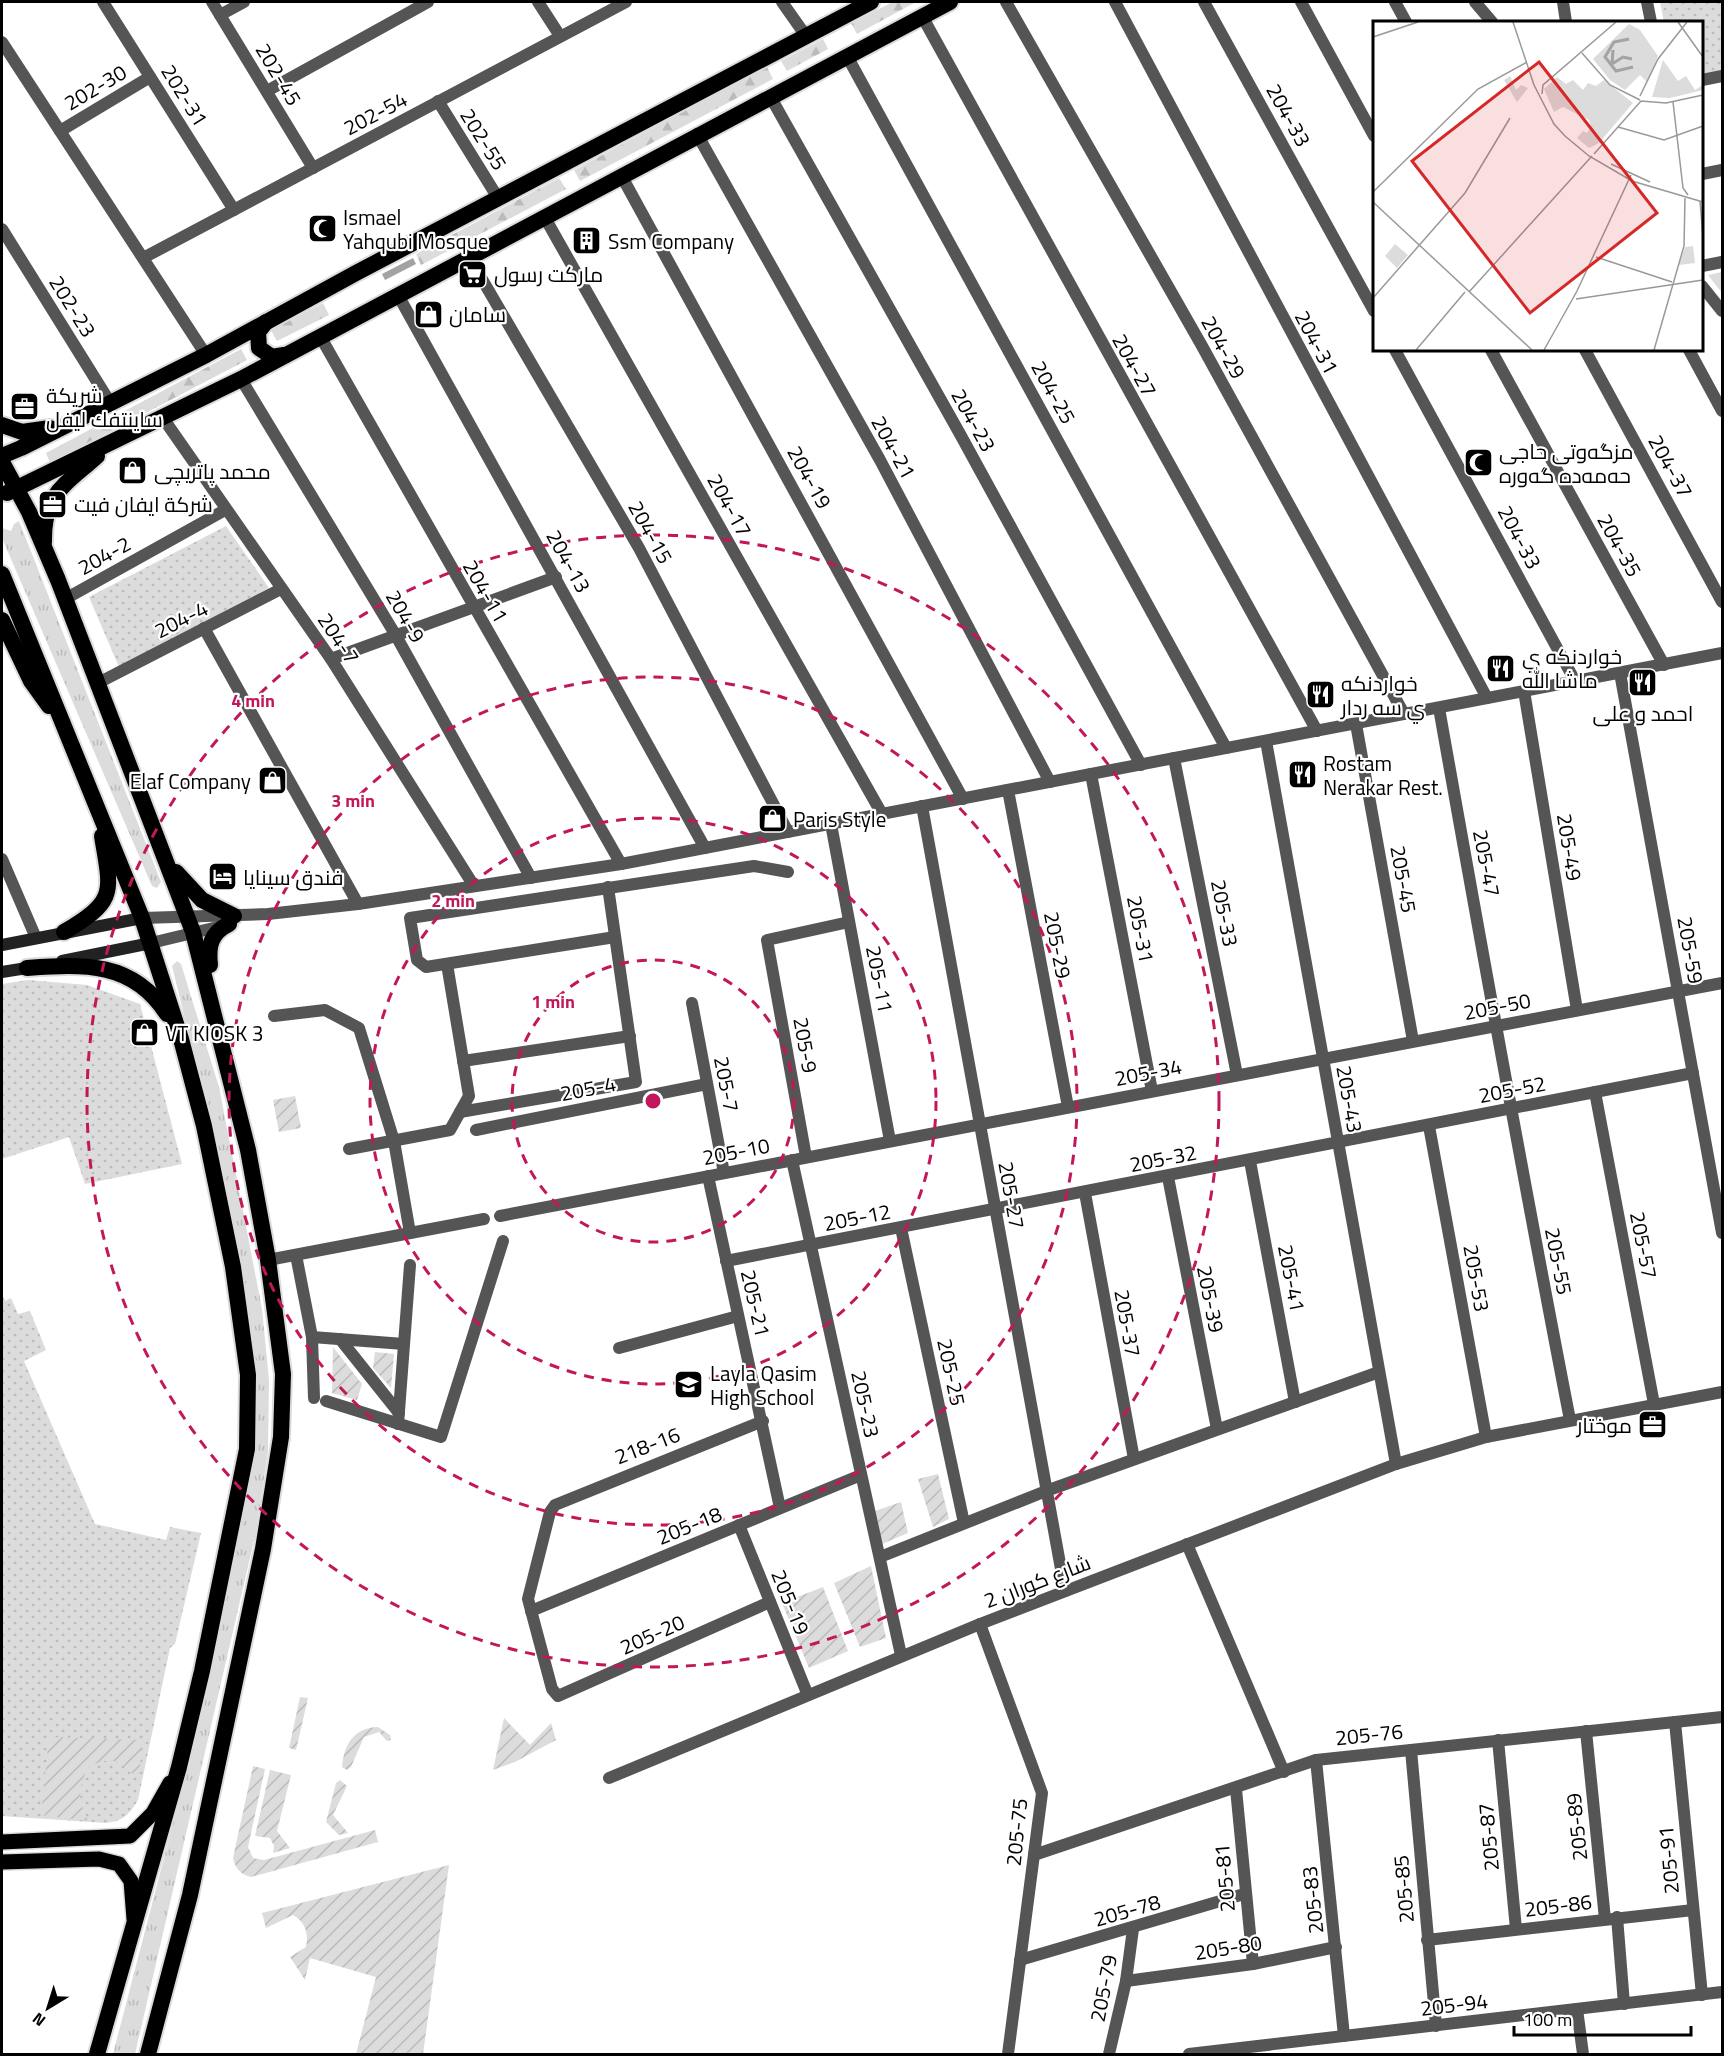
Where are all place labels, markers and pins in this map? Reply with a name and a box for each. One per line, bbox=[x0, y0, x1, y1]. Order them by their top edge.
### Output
place label: Ismael Yahqubi Mosque bbox=[343, 201, 488, 257]
mosque icon: Ismael Yahqubi Mosque bbox=[306, 213, 338, 245]
building icon: Ssm Company bbox=[571, 225, 603, 257]
place label: Ssm Company bbox=[608, 225, 734, 257]
supermarket icon: مارکت رسول bbox=[457, 258, 489, 290]
place label: مارکت رسول bbox=[494, 258, 603, 290]
shop icon: سامان bbox=[412, 298, 444, 330]
place label: سامان bbox=[449, 298, 506, 330]
place label: شريكة ساينتفك ليفل bbox=[46, 379, 163, 435]
office icon: شريكة ساينتفك ليفل bbox=[9, 391, 41, 423]
place label: مزگه‌وتی حاجی حه‌مه‌ده‌ گه‌وره bbox=[1499, 435, 1633, 491]
mosque icon: مزگه‌وتی حاجی حه‌مه‌ده‌ گه‌وره bbox=[1462, 447, 1494, 479]
shop icon: محمد پاتریچی bbox=[117, 455, 149, 487]
place label: محمد پاتریچی bbox=[154, 455, 271, 487]
office icon: شركة ايفان فيت bbox=[37, 488, 69, 520]
place label: شركة ايفان فيت bbox=[74, 488, 213, 520]
place label: خواردنكه ي ماشا الله bbox=[1522, 640, 1622, 696]
restaurant icon: خواردنكه ي ماشا الله bbox=[1485, 652, 1517, 684]
restaurant icon: احمد و علی bbox=[1627, 666, 1659, 698]
place label: خواردنكه ي سه ردار bbox=[1340, 667, 1425, 724]
restaurant icon: خواردنكه ي سه ردار bbox=[1304, 679, 1336, 711]
place label: احمد و علی bbox=[1593, 697, 1693, 729]
place label: Rostam Nerakar Rest. bbox=[1323, 747, 1443, 803]
restaurant icon: Rostam Nerakar Rest. bbox=[1286, 759, 1318, 791]
place label: Elaf Company bbox=[130, 765, 251, 797]
shop icon: Elaf Company bbox=[256, 765, 288, 797]
shop icon: Paris Style bbox=[756, 803, 788, 835]
place label: Paris Style bbox=[793, 803, 886, 835]
hotel icon: فندق سينايا bbox=[206, 861, 238, 893]
place label: فندق سينايا bbox=[243, 861, 344, 893]
shop icon: VT KIOSK 3 bbox=[128, 1017, 160, 1049]
place label: VT KIOSK 3 bbox=[165, 1017, 264, 1049]
centre of rings bbox=[643, 1091, 663, 1111]
place label: Layla Qasim High School bbox=[710, 1357, 817, 1413]
school or university icon: Layla Qasim High School bbox=[673, 1369, 705, 1401]
place label: موختار bbox=[1576, 1409, 1632, 1441]
office icon: موختار bbox=[1637, 1409, 1669, 1441]

